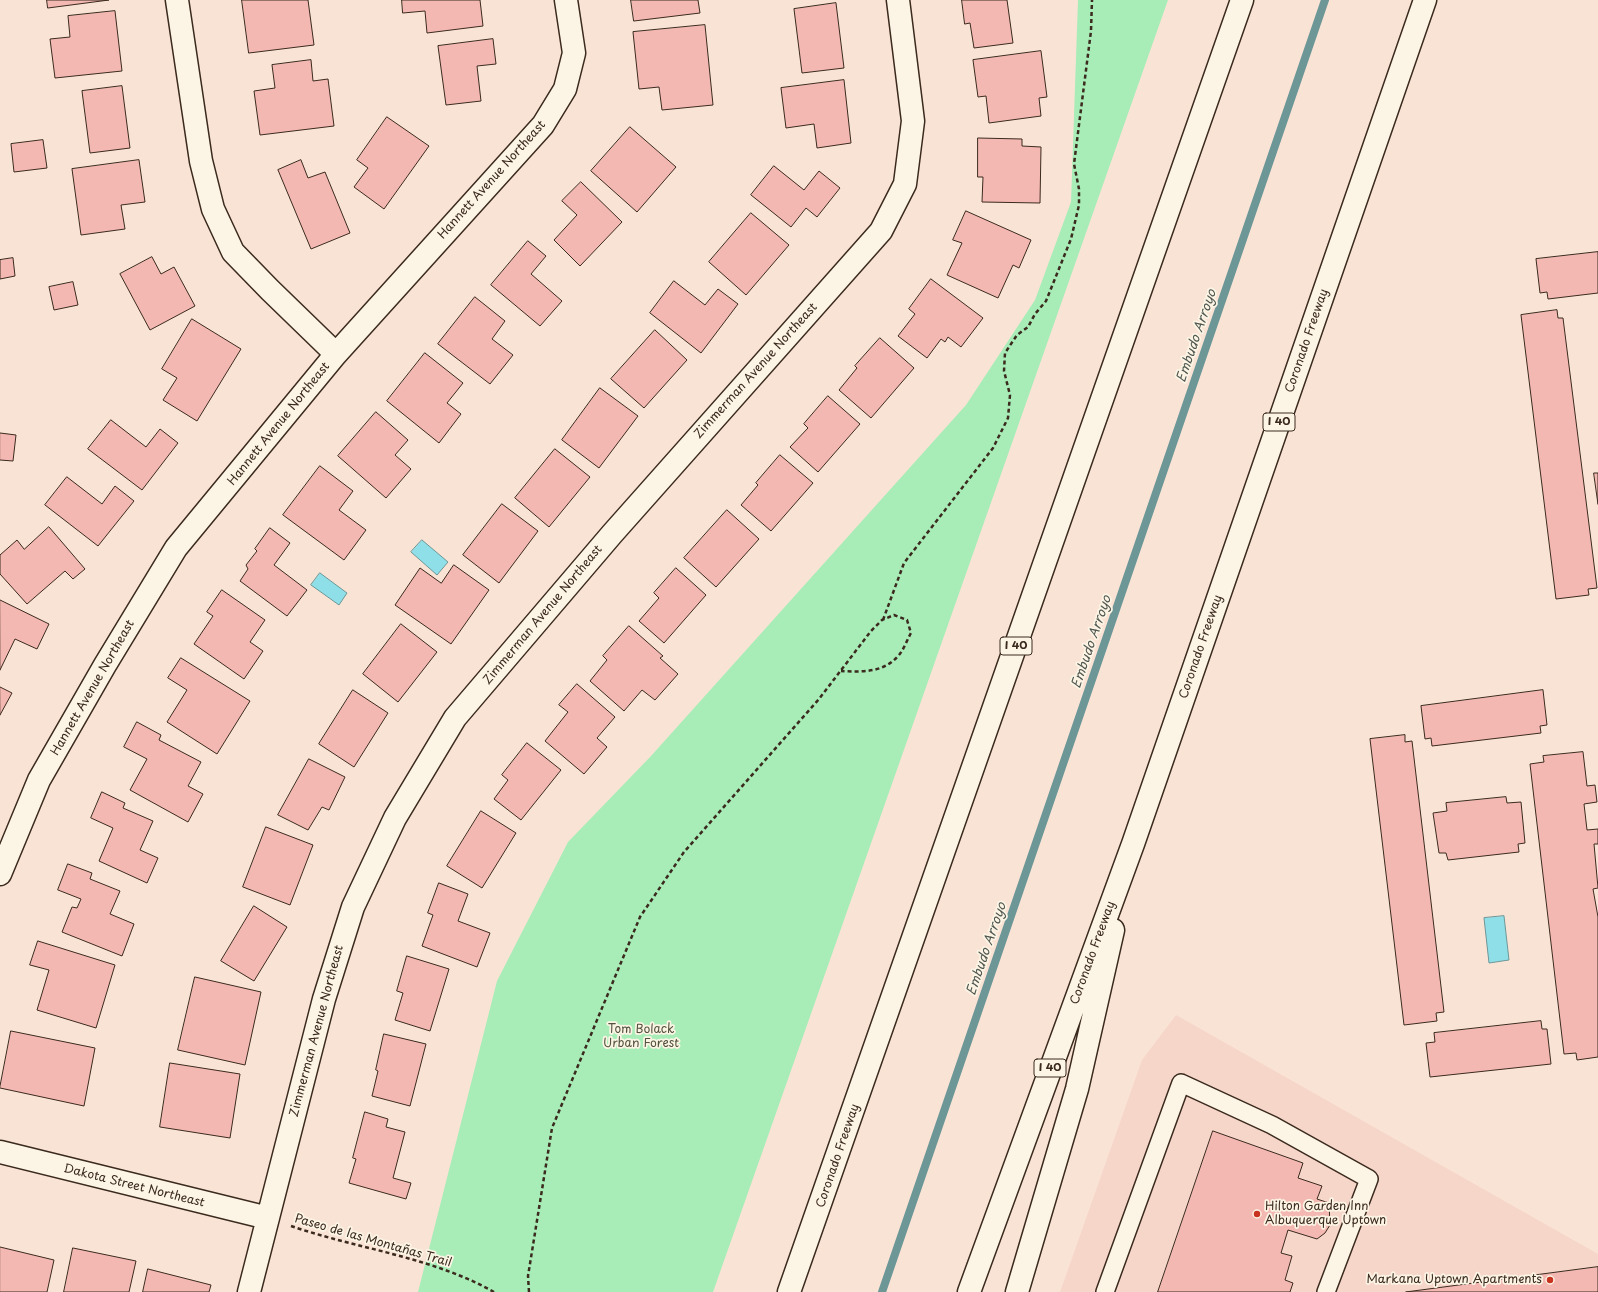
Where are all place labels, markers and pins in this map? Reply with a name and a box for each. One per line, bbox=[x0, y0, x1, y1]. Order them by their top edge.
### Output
place label: Hilton Garden Inn Albuquerque Uptown bbox=[1265, 1200, 1386, 1228]
marker: Hilton Garden Inn Albuquerque Uptown bbox=[1252, 1209, 1262, 1219]
place label: Markana Uptown Apartments bbox=[1366, 1273, 1542, 1287]
marker: Markana Uptown Apartments bbox=[1545, 1275, 1555, 1285]

